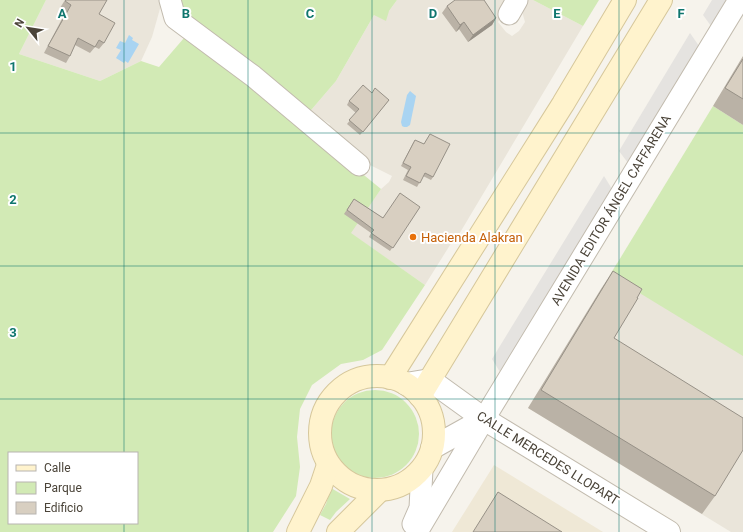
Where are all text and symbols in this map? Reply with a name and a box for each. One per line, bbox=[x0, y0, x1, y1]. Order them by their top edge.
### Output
text: A bbox=[58, 6, 67, 21]
text: B bbox=[182, 6, 190, 21]
text: C bbox=[306, 6, 315, 21]
text: D bbox=[429, 6, 437, 21]
text: E bbox=[553, 6, 561, 21]
text: F bbox=[677, 6, 685, 21]
north arrow bbox=[8, 8, 48, 48]
text: N bbox=[12, 16, 27, 30]
text: 1 bbox=[9, 59, 17, 74]
street label: AVENIDA EDITOR ÁNGEL CAFFARENA bbox=[548, 112, 674, 308]
text: 2 bbox=[9, 192, 17, 207]
place label: Hacienda Alakran bbox=[421, 230, 523, 245]
marker: Hacienda Alakran bbox=[408, 232, 418, 242]
text: 3 bbox=[9, 325, 17, 340]
street label: CALLE MERCEDES LLOPART bbox=[474, 408, 622, 508]
legend bbox=[8, 452, 138, 524]
text: Calle bbox=[44, 461, 71, 475]
text: Parque bbox=[44, 481, 82, 495]
text: Edificio bbox=[44, 501, 83, 515]

